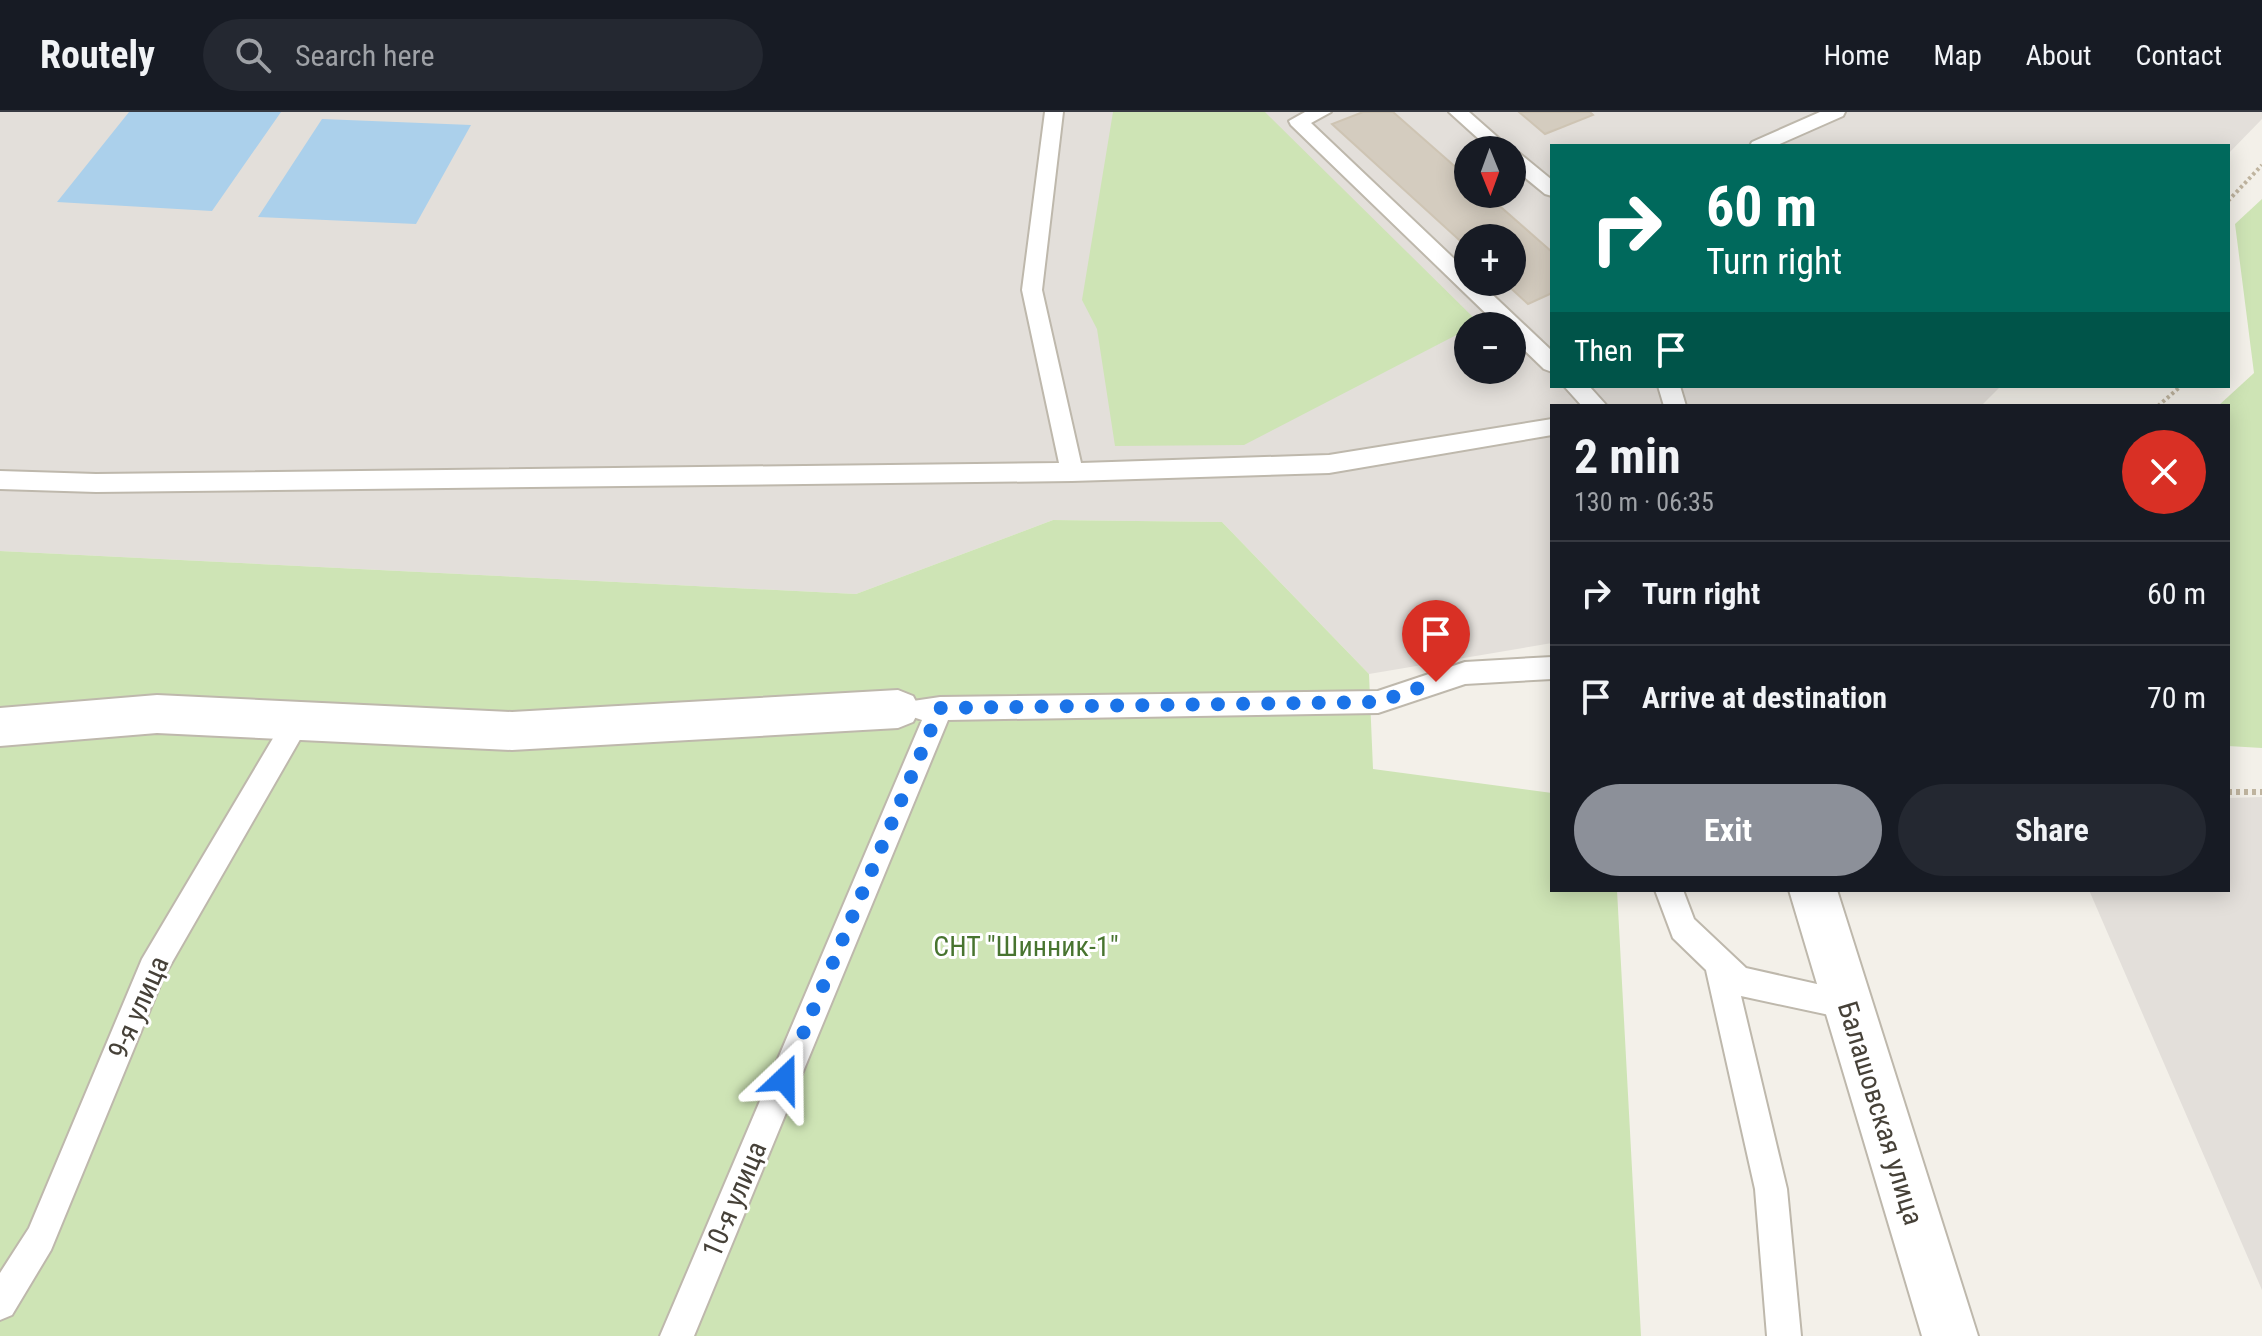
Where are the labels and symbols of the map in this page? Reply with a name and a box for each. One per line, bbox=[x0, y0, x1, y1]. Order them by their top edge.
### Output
north arrow bbox=[1454, 136, 1526, 208]
pin bbox=[1402, 600, 1470, 682]
park label: СНТ "Шинник-1" bbox=[933, 930, 1119, 963]
street label: 9-я улица bbox=[101, 951, 176, 1063]
street label: Балашовская улица bbox=[1831, 997, 1930, 1229]
position arrow bbox=[742, 1037, 826, 1121]
street label: 10-я улица bbox=[695, 1136, 774, 1262]

